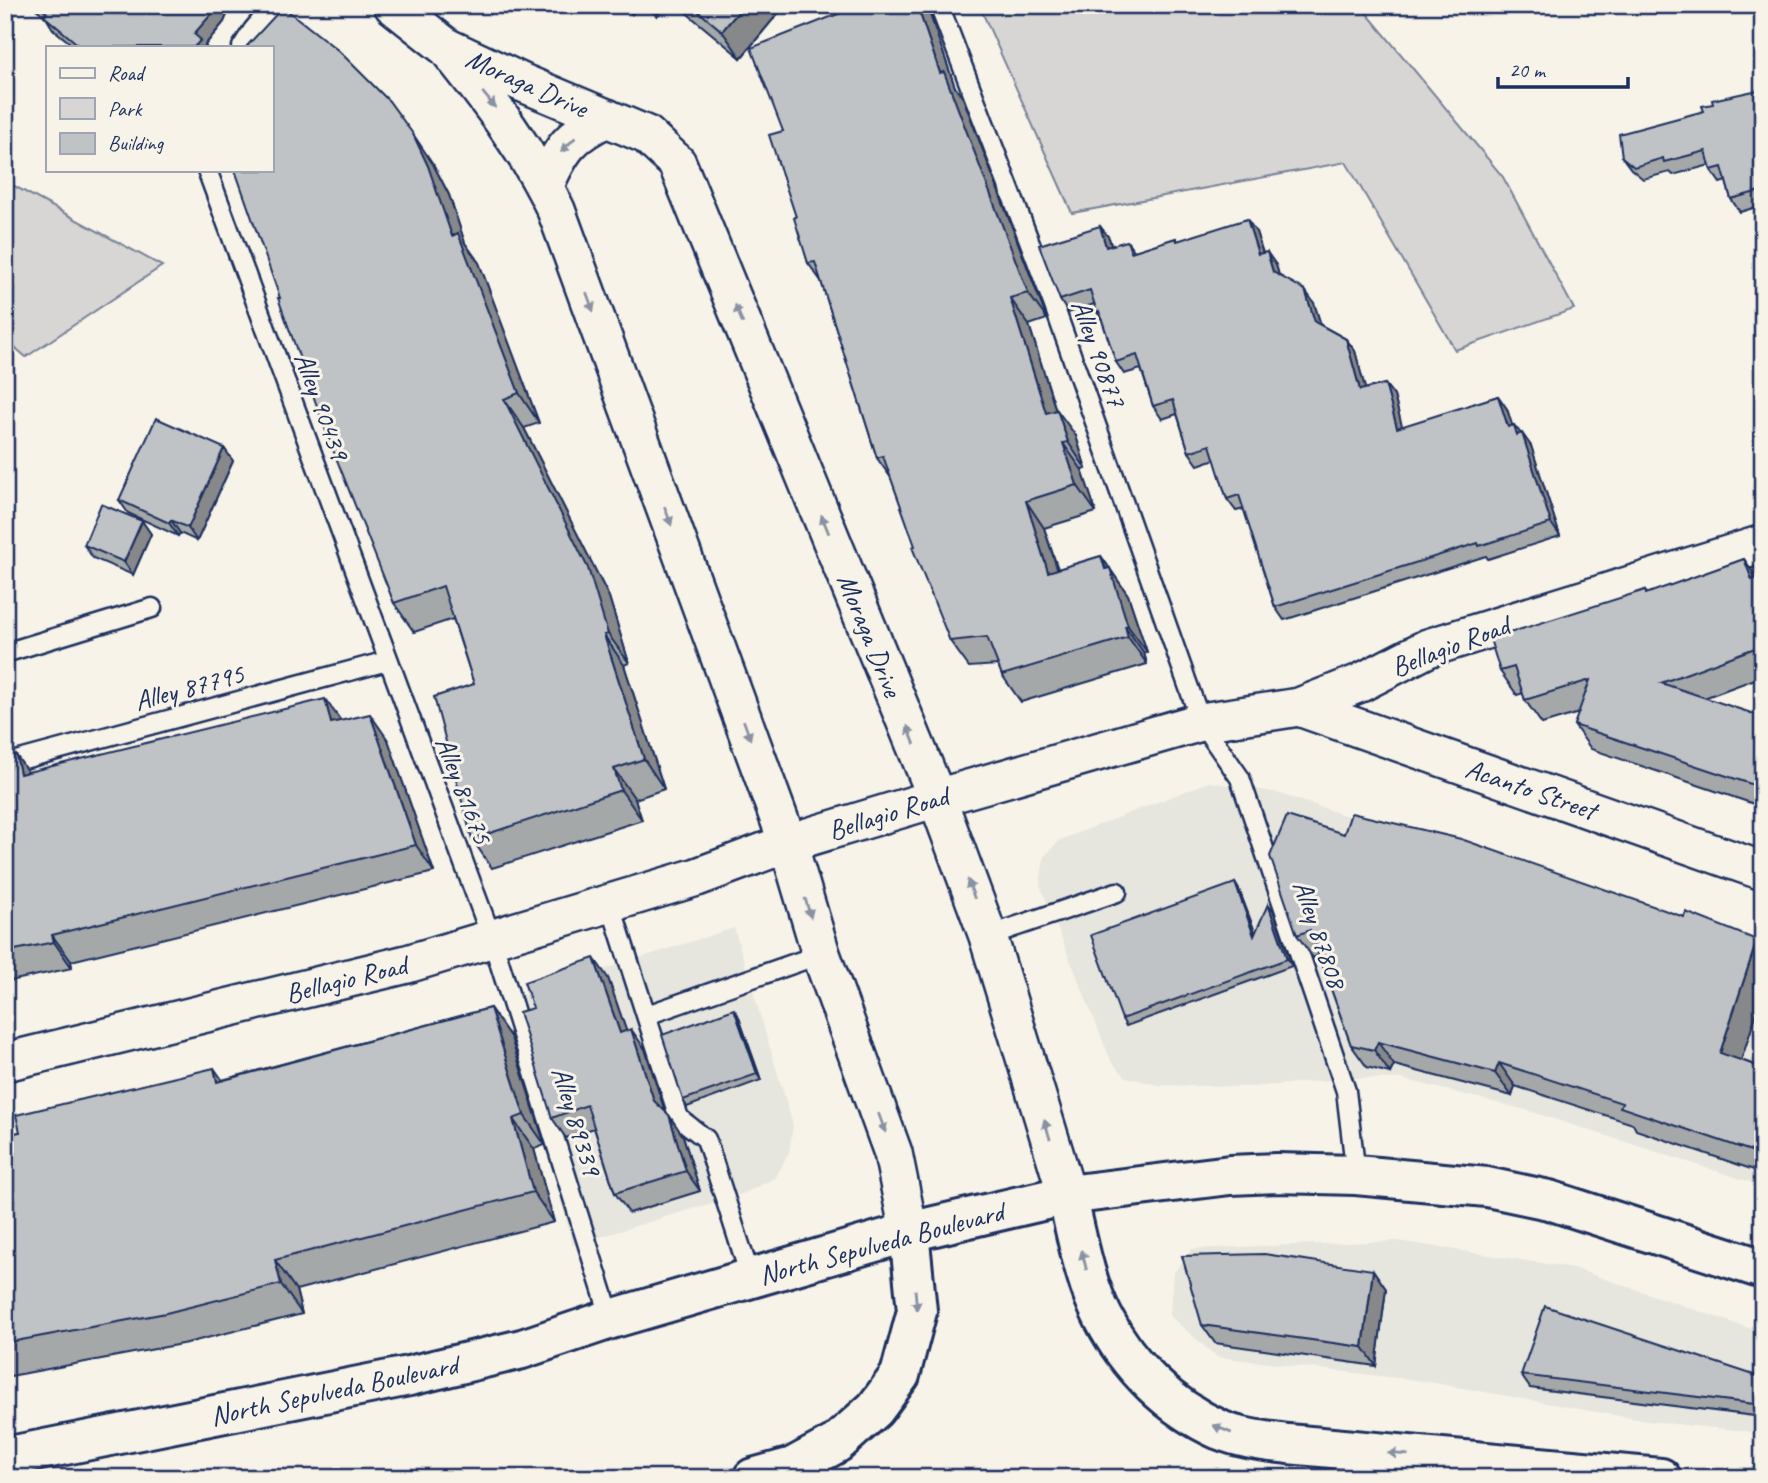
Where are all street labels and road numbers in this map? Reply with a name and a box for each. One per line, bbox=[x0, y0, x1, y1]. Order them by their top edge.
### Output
street label: Moraga Drive bbox=[461, 41, 595, 126]
street label: Alley 90877 bbox=[1063, 294, 1135, 413]
street label: Alley 90439 bbox=[286, 347, 358, 467]
street label: Moraga Drive bbox=[829, 568, 911, 703]
street label: Bellagio Road bbox=[1386, 606, 1518, 684]
street label: Alley 87795 bbox=[130, 655, 249, 718]
street label: Alley 81675 bbox=[428, 731, 501, 850]
street label: Acanto Street bbox=[1461, 750, 1604, 829]
street label: Bellagio Road bbox=[824, 777, 956, 848]
street label: Alley 87808 bbox=[1285, 875, 1356, 995]
street label: Bellagio Road bbox=[282, 946, 414, 1011]
street label: Alley 89339 bbox=[544, 1062, 611, 1182]
street label: North Sepulveda Boulevard bbox=[755, 1192, 1011, 1292]
street label: North Sepulveda Boulevard bbox=[207, 1346, 465, 1433]

